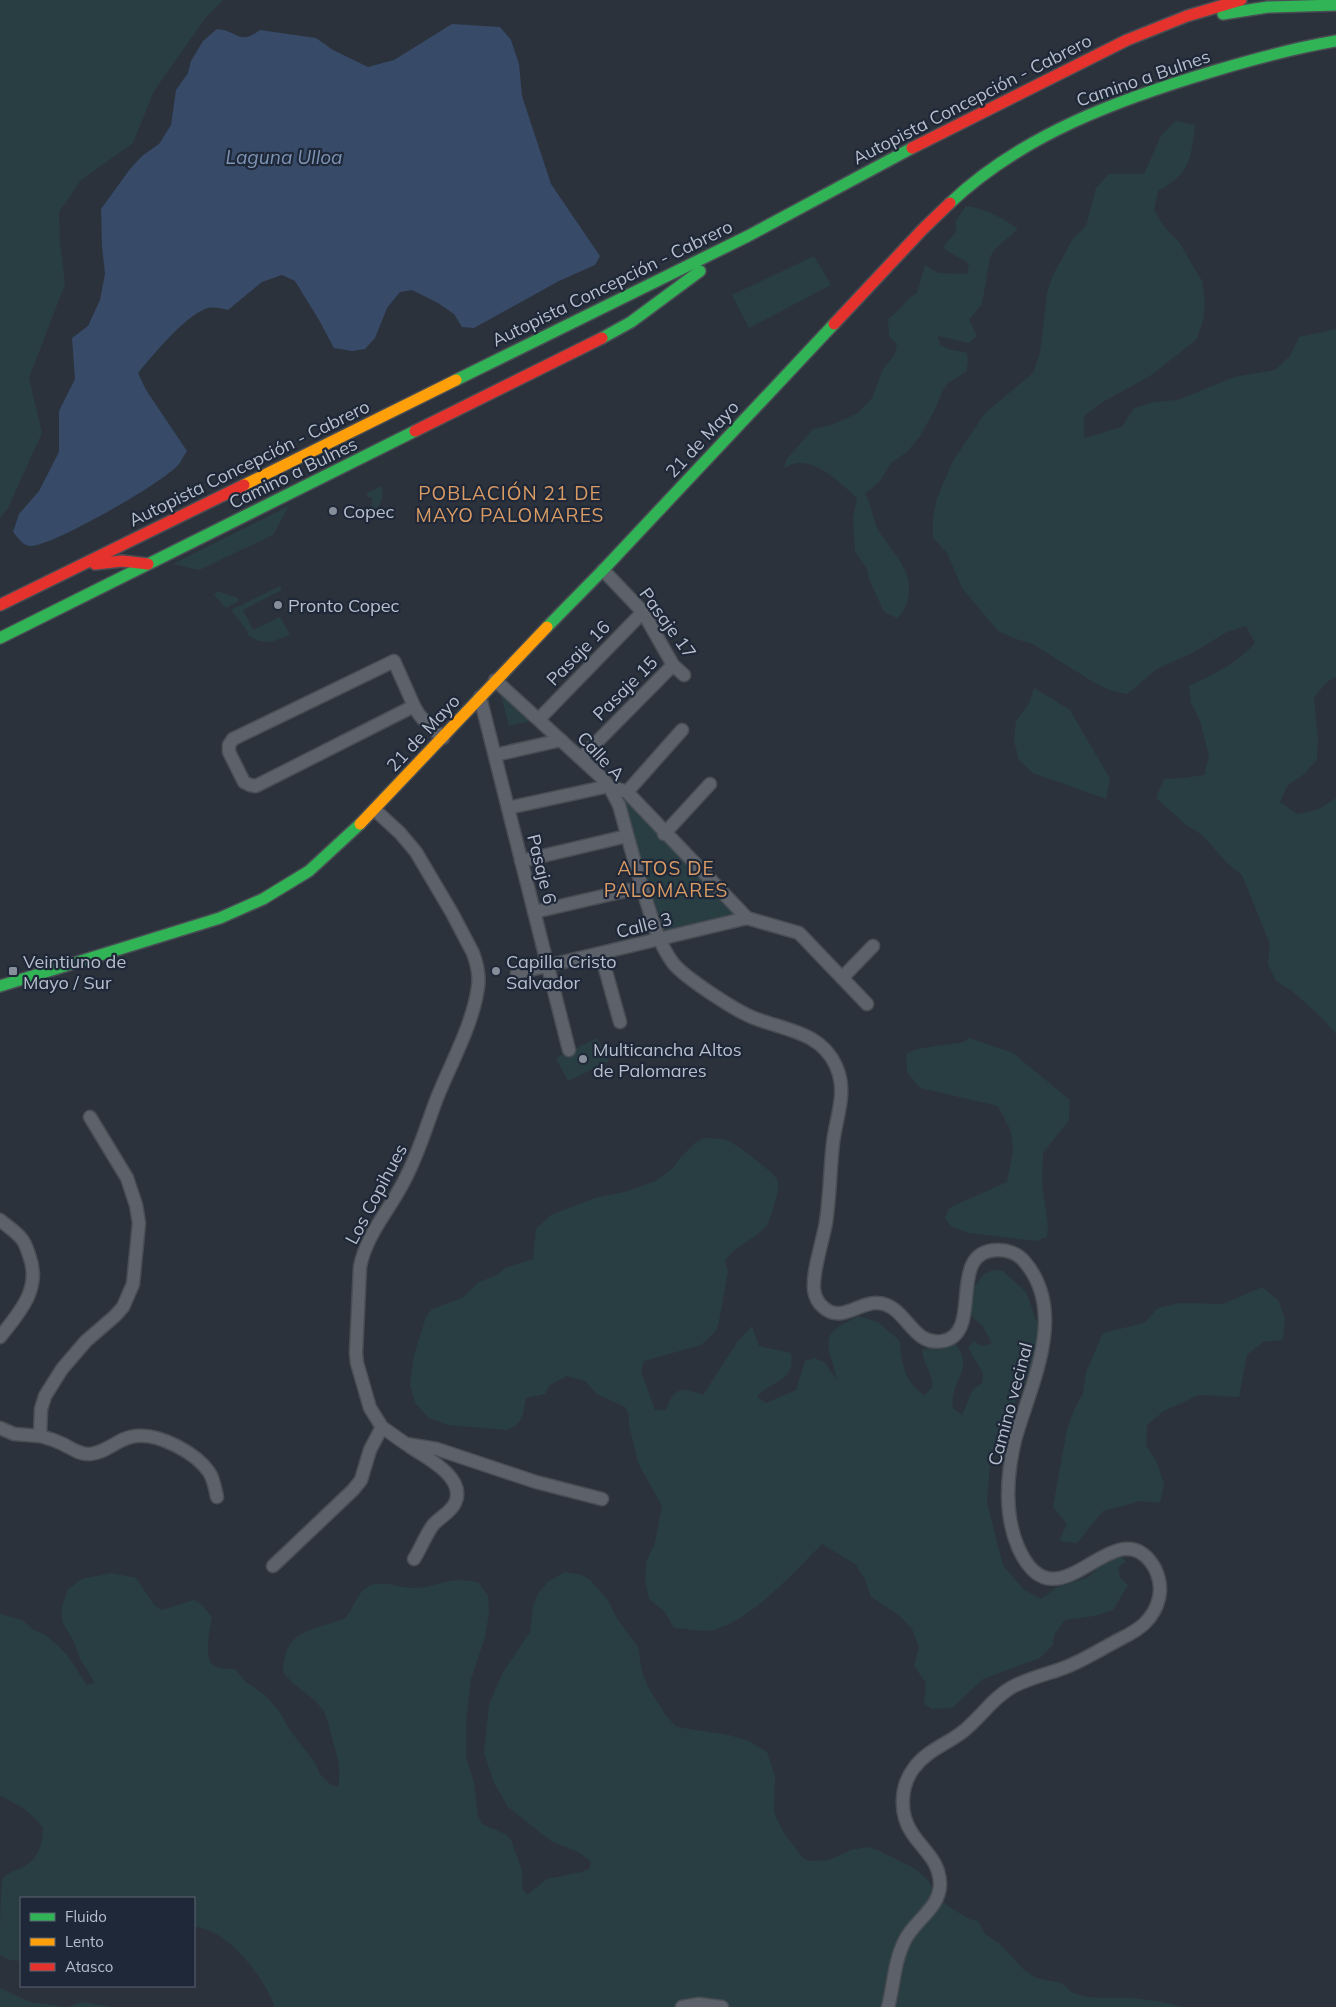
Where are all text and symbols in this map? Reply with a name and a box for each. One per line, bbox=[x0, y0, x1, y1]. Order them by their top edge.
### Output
street label: Autopista Concepción - Cabrero bbox=[849, 29, 1095, 169]
street label: Camino a Bulnes bbox=[1073, 44, 1213, 112]
water label: Laguna Ulloa bbox=[226, 145, 342, 169]
street label: Autopista Concepción - Cabrero bbox=[488, 215, 736, 351]
street label: Autopista Concepción - Cabrero bbox=[125, 395, 373, 531]
street label: 21 de Mayo bbox=[660, 396, 744, 482]
street label: Camino a Bulnes bbox=[225, 432, 361, 514]
district label: POBLACIÓN 21 DE MAYO PALOMARES bbox=[416, 481, 604, 527]
place label: Copec bbox=[343, 500, 395, 523]
marker: Copec bbox=[327, 505, 339, 517]
street label: Pasaje 17 bbox=[635, 583, 701, 663]
place label: Pronto Copec bbox=[288, 594, 400, 617]
marker: Pronto Copec bbox=[272, 599, 284, 611]
street label: Pasaje 16 bbox=[541, 615, 615, 691]
street label: Pasaje 15 bbox=[588, 651, 662, 725]
street label: 21 de Mayo bbox=[381, 690, 465, 776]
street label: Calle A bbox=[572, 727, 630, 785]
street label: Pasaje 6 bbox=[522, 832, 562, 906]
district label: ALTOS DE PALOMARES bbox=[604, 856, 728, 902]
street label: Calle 3 bbox=[614, 907, 674, 943]
place label: Veintiuno de Mayo / Sur bbox=[23, 950, 126, 994]
place label: Capilla Cristo Salvador bbox=[506, 950, 616, 994]
marker: Veintiuno de Mayo / Sur bbox=[7, 965, 19, 977]
marker: Capilla Cristo Salvador bbox=[490, 965, 502, 977]
place label: Multicancha Altos de Palomares bbox=[593, 1038, 742, 1082]
marker: Multicancha Altos de Palomares bbox=[577, 1053, 589, 1065]
street label: Los Copihues bbox=[340, 1140, 412, 1248]
street label: Camino vecinal bbox=[983, 1340, 1037, 1468]
legend bbox=[20, 1897, 195, 1987]
text: Fluido bbox=[65, 1907, 107, 1926]
text: Lento bbox=[65, 1932, 104, 1951]
text: Atasco bbox=[65, 1957, 113, 1976]

